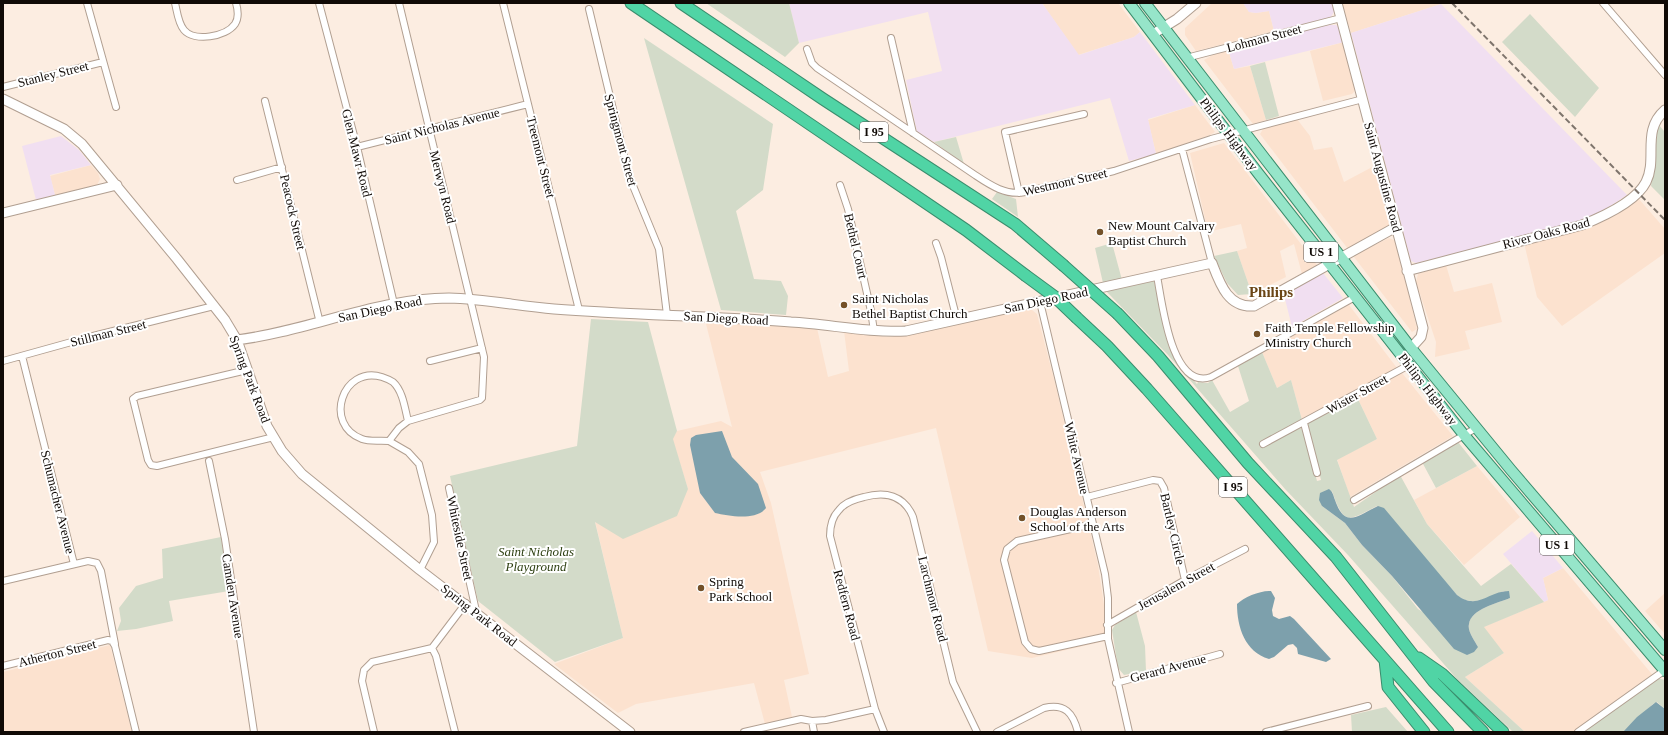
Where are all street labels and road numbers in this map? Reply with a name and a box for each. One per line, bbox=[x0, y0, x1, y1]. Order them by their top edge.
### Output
street label: Lohman Street bbox=[1225, 21, 1303, 55]
street label: Stanley Street bbox=[16, 58, 90, 90]
street label: Springmont Street bbox=[601, 92, 641, 188]
street label: Philips Highway bbox=[1197, 95, 1261, 174]
street label: Saint Nicholas Avenue bbox=[383, 104, 501, 148]
street label: Glen Mawr Road bbox=[339, 107, 375, 199]
street label: Treemont Street bbox=[524, 115, 558, 200]
street label: Saint Augustine Road bbox=[1361, 120, 1405, 234]
road number: I 95 bbox=[860, 122, 888, 142]
street label: Merwyn Road bbox=[427, 149, 459, 226]
street label: Westmont Street bbox=[1021, 165, 1109, 199]
street label: Peacock Street bbox=[277, 173, 309, 252]
street label: Bethel Court bbox=[841, 212, 871, 281]
street label: River Oaks Road bbox=[1501, 214, 1592, 252]
road number: US 1 bbox=[1304, 242, 1338, 262]
street label: San Diego Road bbox=[1003, 284, 1090, 316]
street label: San Diego Road bbox=[337, 293, 424, 325]
street label: San Diego Road bbox=[683, 308, 769, 328]
street label: Stillman Street bbox=[69, 316, 148, 350]
street label: Spring Park Road bbox=[226, 333, 274, 425]
street label: Philips Highway bbox=[1395, 350, 1461, 428]
street label: Wister Street bbox=[1324, 371, 1391, 417]
street label: White Avenue bbox=[1061, 420, 1093, 496]
street label: Schumacher Avenue bbox=[38, 449, 78, 556]
road number: I 95 bbox=[1219, 477, 1247, 497]
street label: Bartley Circle bbox=[1157, 492, 1189, 567]
street label: Whiteside Street bbox=[444, 494, 476, 582]
road number: US 1 bbox=[1540, 535, 1574, 555]
street label: Camden Avenue bbox=[219, 553, 247, 640]
street label: Larchmont Road bbox=[915, 555, 951, 644]
street label: Jerusalem Street bbox=[1135, 559, 1217, 613]
street label: Redfern Road bbox=[830, 568, 864, 642]
street label: Spring Park Road bbox=[438, 581, 520, 650]
street label: Atherton Street bbox=[16, 636, 98, 670]
street label: Gerard Avenue bbox=[1128, 651, 1208, 685]

